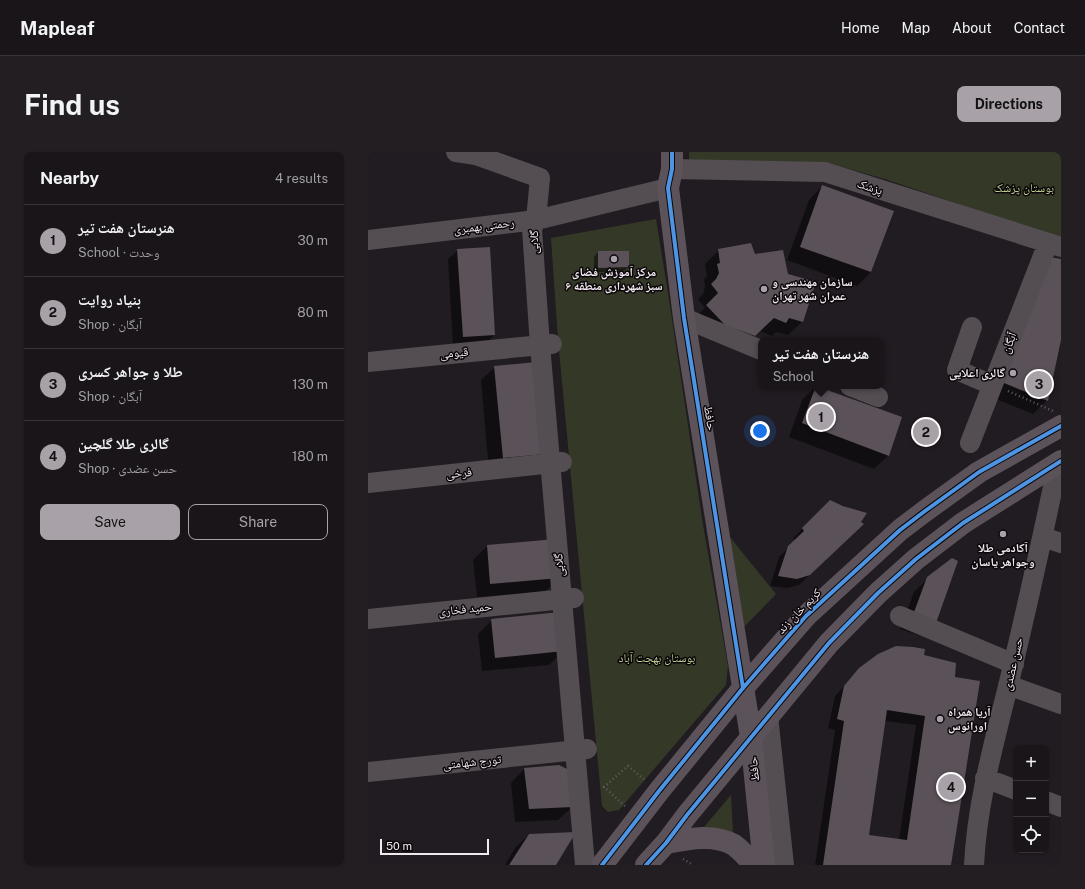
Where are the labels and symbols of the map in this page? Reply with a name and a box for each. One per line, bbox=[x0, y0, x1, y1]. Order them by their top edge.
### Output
street label: پزشک bbox=[855, 176, 885, 198]
park label: بوستان پزشک bbox=[994, 181, 1054, 195]
street label: رحمتی بهمبری bbox=[453, 215, 516, 237]
street label: گلابی bbox=[527, 230, 541, 254]
marker: مرکز آموزش فضای سبز شهرداری منطقه ۶ bbox=[609, 254, 619, 264]
place label: مرکز آموزش فضای سبز شهرداری منطقه ۶ bbox=[565, 265, 663, 294]
place label: سازمان مهندسی و عمران شهر تهران bbox=[772, 275, 853, 304]
marker: سازمان مهندسی و عمران شهر تهران bbox=[759, 284, 769, 294]
street label: آبگان bbox=[999, 329, 1020, 356]
street label: قیومی bbox=[439, 345, 469, 362]
place label: گالری اعلایی bbox=[949, 366, 1006, 381]
marker: گالری اعلایی bbox=[1008, 368, 1018, 378]
pin: 3 bbox=[1026, 369, 1052, 399]
pin: 1 bbox=[808, 402, 834, 432]
street label: حافظ bbox=[701, 405, 719, 432]
pin: 2 bbox=[913, 417, 939, 447]
your location bbox=[750, 421, 770, 441]
street label: فرخی bbox=[445, 465, 473, 481]
marker: آکادمی طلا وجواهر یاسان bbox=[998, 529, 1008, 539]
place label: آکادمی طلا وجواهر یاسان bbox=[971, 541, 1035, 570]
street label: گلابی bbox=[551, 552, 567, 577]
street label: کریم خان زند bbox=[774, 585, 825, 637]
street label: حمید فخاری bbox=[438, 599, 493, 619]
street label: حسن عضدی bbox=[1000, 636, 1026, 692]
park label: بوستان بهجت آباد bbox=[619, 651, 695, 665]
place label: آریا همراه اورانوس bbox=[948, 705, 991, 734]
marker: آریا همراه اورانوس bbox=[935, 714, 945, 724]
street label: تورج شهامتی bbox=[442, 752, 502, 772]
street label: حافظ bbox=[746, 755, 762, 782]
pin: 4 bbox=[938, 772, 964, 802]
scale bar bbox=[380, 837, 489, 856]

